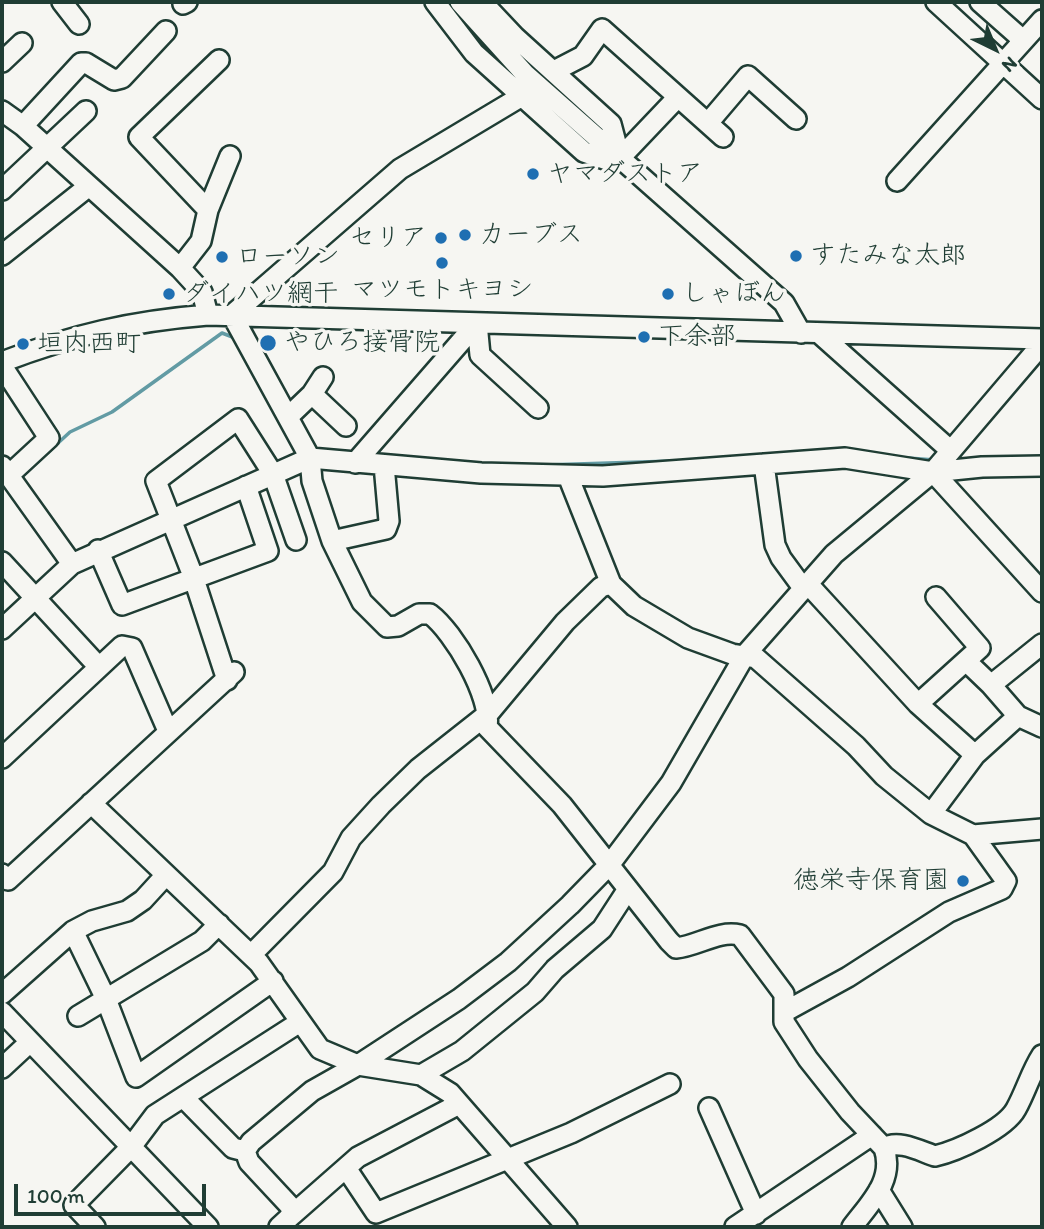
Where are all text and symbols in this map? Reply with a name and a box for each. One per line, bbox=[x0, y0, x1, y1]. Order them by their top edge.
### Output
north arrow bbox=[960, 14, 1030, 84]
text: N bbox=[997, 52, 1022, 78]
place label: ヤマダストア bbox=[547, 158, 703, 190]
marker: ヤマダストア bbox=[525, 166, 541, 182]
place label: カーブス bbox=[479, 219, 583, 251]
place label: セリア bbox=[349, 222, 427, 254]
marker: カーブス bbox=[457, 227, 473, 243]
marker: セリア bbox=[433, 230, 449, 246]
place label: すたみな太郎 bbox=[810, 240, 966, 272]
place label: ローソン bbox=[236, 241, 340, 273]
marker: すたみな太郎 bbox=[788, 248, 804, 264]
marker: ローソン bbox=[214, 249, 230, 265]
marker: マツモトキヨシ bbox=[434, 255, 450, 271]
place label: マツモトキヨシ bbox=[351, 274, 533, 306]
place label: ダイハツ網干 bbox=[183, 278, 339, 310]
place label: しゃぼん bbox=[682, 278, 786, 310]
marker: ダイハツ網干 bbox=[161, 286, 177, 302]
marker: しゃぼん bbox=[660, 286, 676, 302]
place label: 下余部 bbox=[658, 321, 736, 353]
place label: やひろ接骨院 bbox=[284, 327, 440, 359]
place label: 垣内西町 bbox=[37, 328, 141, 360]
marker: 下余部 bbox=[636, 329, 652, 345]
marker: やひろ接骨院 bbox=[258, 333, 278, 353]
marker: 垣内西町 bbox=[15, 336, 31, 352]
place label: 徳栄寺保育園 bbox=[793, 865, 949, 897]
marker: 徳栄寺保育園 bbox=[955, 873, 971, 889]
scale bar bbox=[18, 1170, 210, 1214]
text: 100 m bbox=[27, 1183, 85, 1208]

